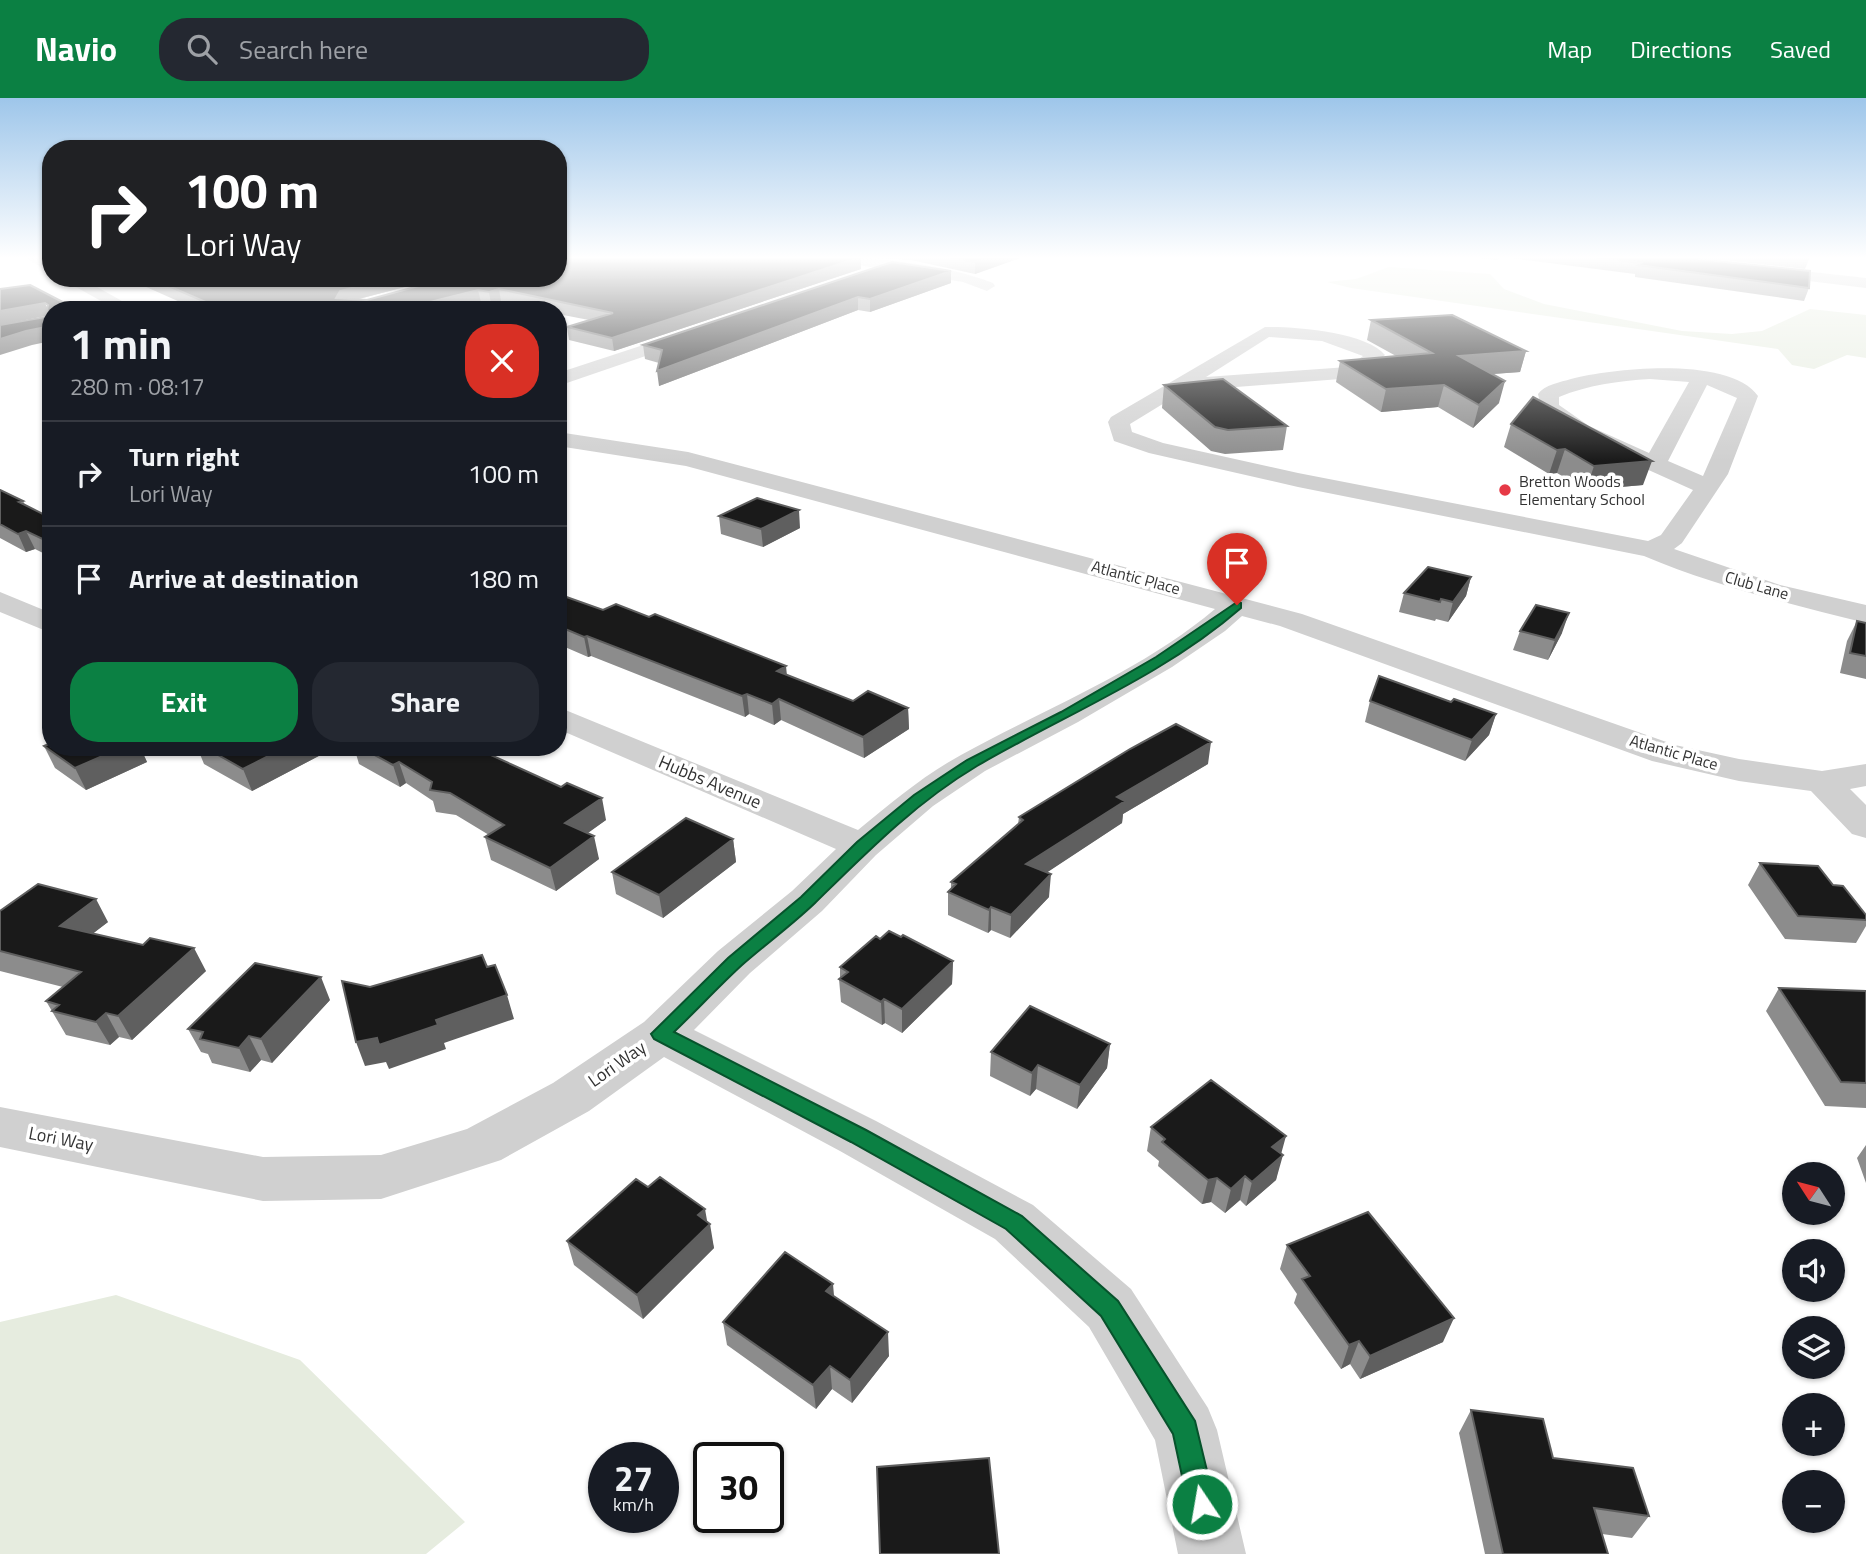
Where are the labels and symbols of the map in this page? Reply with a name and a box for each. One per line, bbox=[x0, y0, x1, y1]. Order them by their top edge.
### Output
place label: Bretton Woods Elementary School bbox=[1519, 469, 1645, 511]
marker: Bretton Woods Elementary School bbox=[1497, 482, 1513, 498]
pin bbox=[1207, 533, 1267, 605]
street label: Atlantic Place bbox=[1089, 554, 1183, 600]
street label: Club Lane bbox=[1722, 564, 1792, 606]
street label: Atlantic Place bbox=[1627, 728, 1721, 776]
street label: Hubbs Avenue bbox=[655, 748, 766, 815]
street label: Lori Way bbox=[582, 1034, 652, 1093]
street label: Lori Way bbox=[26, 1119, 96, 1158]
north arrow bbox=[1782, 1162, 1844, 1225]
speed limit sign: 30 bbox=[693, 1442, 784, 1533]
position arrow bbox=[1165, 1467, 1239, 1541]

